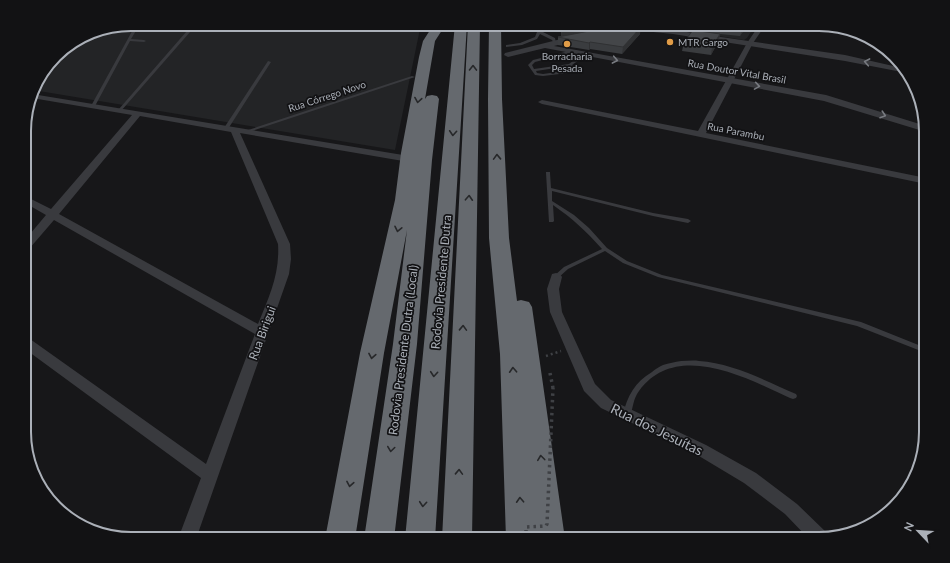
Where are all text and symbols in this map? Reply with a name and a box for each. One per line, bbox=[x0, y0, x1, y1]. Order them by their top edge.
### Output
place label: MTR Cargo bbox=[678, 36, 728, 48]
marker: MTR Cargo bbox=[665, 37, 675, 47]
marker: Borracharia Pesada bbox=[562, 39, 572, 49]
place label: Borracharia Pesada bbox=[542, 50, 592, 74]
one-way arrow bbox=[612, 55, 619, 63]
street label: Rua Doutor Vital Brasil bbox=[687, 56, 787, 86]
one-way arrow bbox=[864, 59, 870, 67]
one-way arrow bbox=[469, 65, 477, 71]
street label: Rua Córrego Novo bbox=[287, 78, 368, 114]
one-way arrow bbox=[754, 81, 760, 90]
one-way arrow bbox=[414, 97, 423, 104]
one-way arrow bbox=[880, 110, 887, 119]
street label: Rua Parambu bbox=[706, 120, 766, 142]
one-way arrow bbox=[449, 130, 458, 136]
one-way arrow bbox=[492, 154, 501, 160]
one-way arrow bbox=[465, 195, 473, 201]
street label: Rodovia Presidente Dutra bbox=[428, 214, 454, 350]
one-way arrow bbox=[394, 226, 402, 232]
street label: Rodovia Presidente Dutra (Local) bbox=[385, 264, 421, 436]
street label: Rua Birigui bbox=[245, 304, 279, 362]
one-way arrow bbox=[459, 325, 468, 331]
one-way arrow bbox=[368, 353, 376, 359]
one-way arrow bbox=[509, 367, 518, 373]
one-way arrow bbox=[429, 371, 438, 377]
street label: Rua dos Jesuítas bbox=[608, 399, 706, 459]
one-way arrow bbox=[387, 446, 396, 453]
one-way arrow bbox=[537, 455, 546, 462]
one-way arrow bbox=[454, 469, 463, 475]
one-way arrow bbox=[346, 481, 355, 487]
one-way arrow bbox=[515, 497, 524, 503]
one-way arrow bbox=[419, 501, 428, 507]
north arrow bbox=[898, 511, 938, 551]
text: N bbox=[901, 520, 916, 533]

